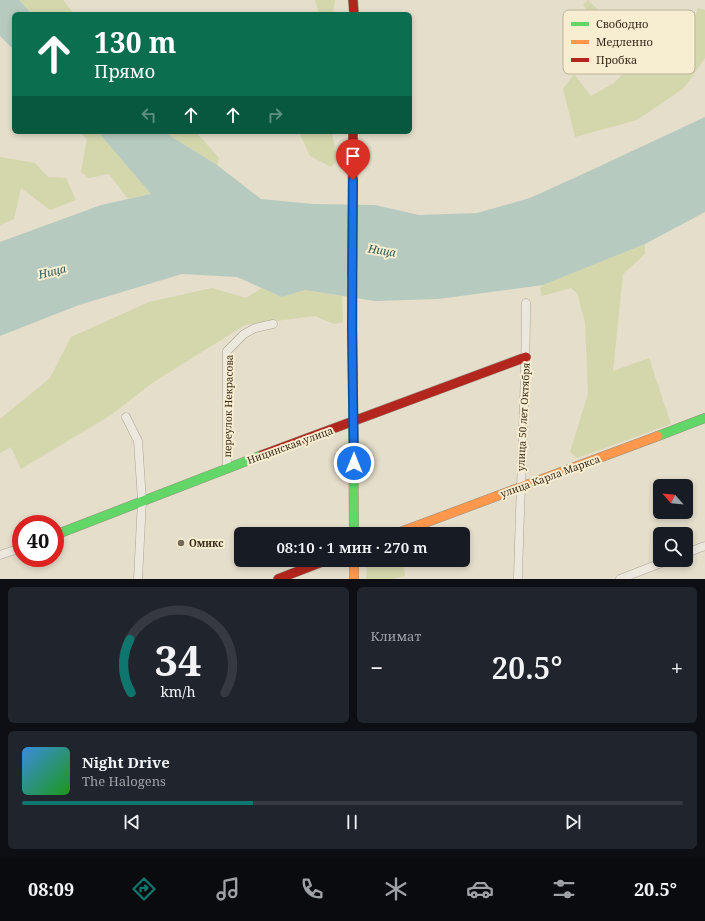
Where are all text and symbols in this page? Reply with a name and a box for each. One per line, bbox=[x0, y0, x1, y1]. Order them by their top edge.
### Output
legend bbox=[563, 10, 695, 74]
text: Свободно bbox=[596, 16, 648, 31]
text: 130 m bbox=[94, 23, 176, 61]
icon: ahead bbox=[28, 28, 80, 80]
text: Медленно bbox=[596, 34, 653, 49]
text: Пробка bbox=[596, 52, 637, 67]
text: Прямо bbox=[94, 59, 155, 83]
icon: left bbox=[138, 104, 160, 126]
icon: ahead bbox=[180, 104, 202, 126]
icon: ahead bbox=[222, 104, 244, 126]
icon: right bbox=[264, 104, 286, 126]
pin bbox=[336, 139, 370, 180]
icon: arrive bbox=[342, 145, 364, 167]
water label: Ница bbox=[366, 240, 398, 260]
water label: Ница bbox=[36, 260, 68, 282]
street label: переулок Некрасова bbox=[220, 354, 236, 458]
street label: улица 50 лет Октября bbox=[513, 362, 533, 472]
street label: Ницинская улица bbox=[245, 423, 335, 467]
position arrow bbox=[333, 442, 375, 484]
street label: улица Карла Маркса bbox=[498, 451, 602, 501]
north arrow bbox=[653, 479, 693, 519]
map controls bbox=[653, 479, 693, 567]
speed limit sign: 40 bbox=[12, 515, 64, 567]
button: search bbox=[653, 527, 693, 567]
place label: Омикс bbox=[189, 536, 223, 550]
text: 08:10 · 1 мин · 270 m bbox=[276, 537, 428, 557]
marker: Омикс bbox=[176, 538, 186, 548]
text: Климат bbox=[371, 627, 421, 645]
text: 34 bbox=[155, 632, 202, 688]
text: 20.5° bbox=[491, 647, 562, 688]
text: − bbox=[371, 652, 383, 682]
text: + bbox=[671, 652, 683, 682]
text: km/h bbox=[161, 682, 196, 701]
text: Night Drive bbox=[82, 752, 170, 772]
text: The Halogens bbox=[82, 772, 166, 790]
icon: previous bbox=[121, 811, 143, 833]
icon: pause bbox=[341, 811, 363, 833]
icon: next bbox=[562, 811, 584, 833]
icon: directions bbox=[130, 875, 158, 903]
icon: music bbox=[214, 875, 242, 903]
icon: phone bbox=[298, 875, 326, 903]
icon: climate bbox=[382, 875, 410, 903]
icon: car bbox=[466, 875, 494, 903]
icon: filters bbox=[550, 875, 578, 903]
text: 08:09 bbox=[28, 877, 74, 901]
text: 20.5° bbox=[634, 877, 677, 901]

